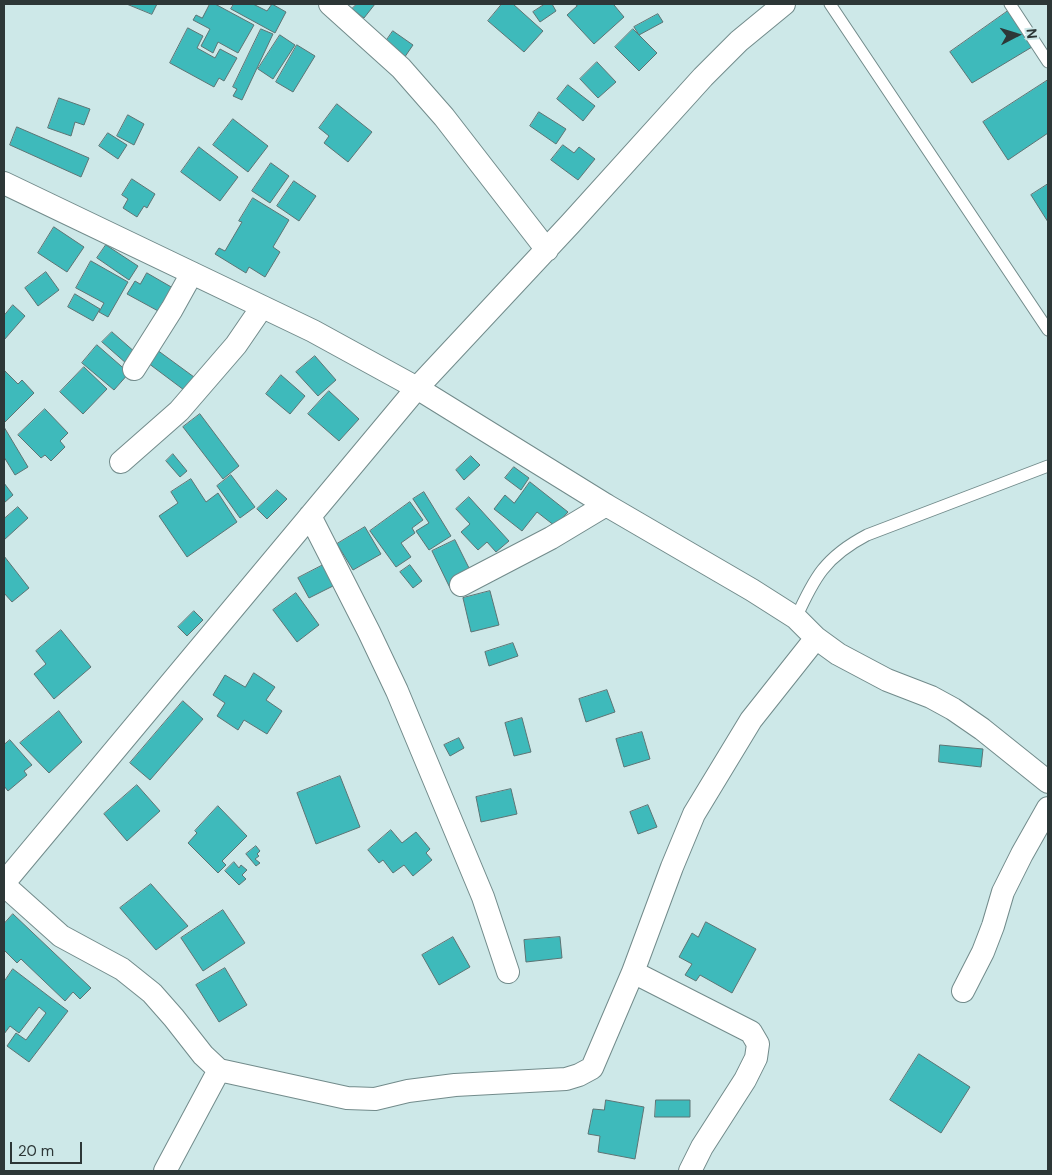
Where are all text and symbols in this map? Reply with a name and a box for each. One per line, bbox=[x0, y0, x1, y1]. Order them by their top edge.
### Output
north arrow bbox=[992, 10, 1042, 60]
text: N bbox=[1023, 28, 1041, 40]
scale bar bbox=[12, 1132, 85, 1164]
text: 20 m bbox=[18, 1141, 54, 1161]

